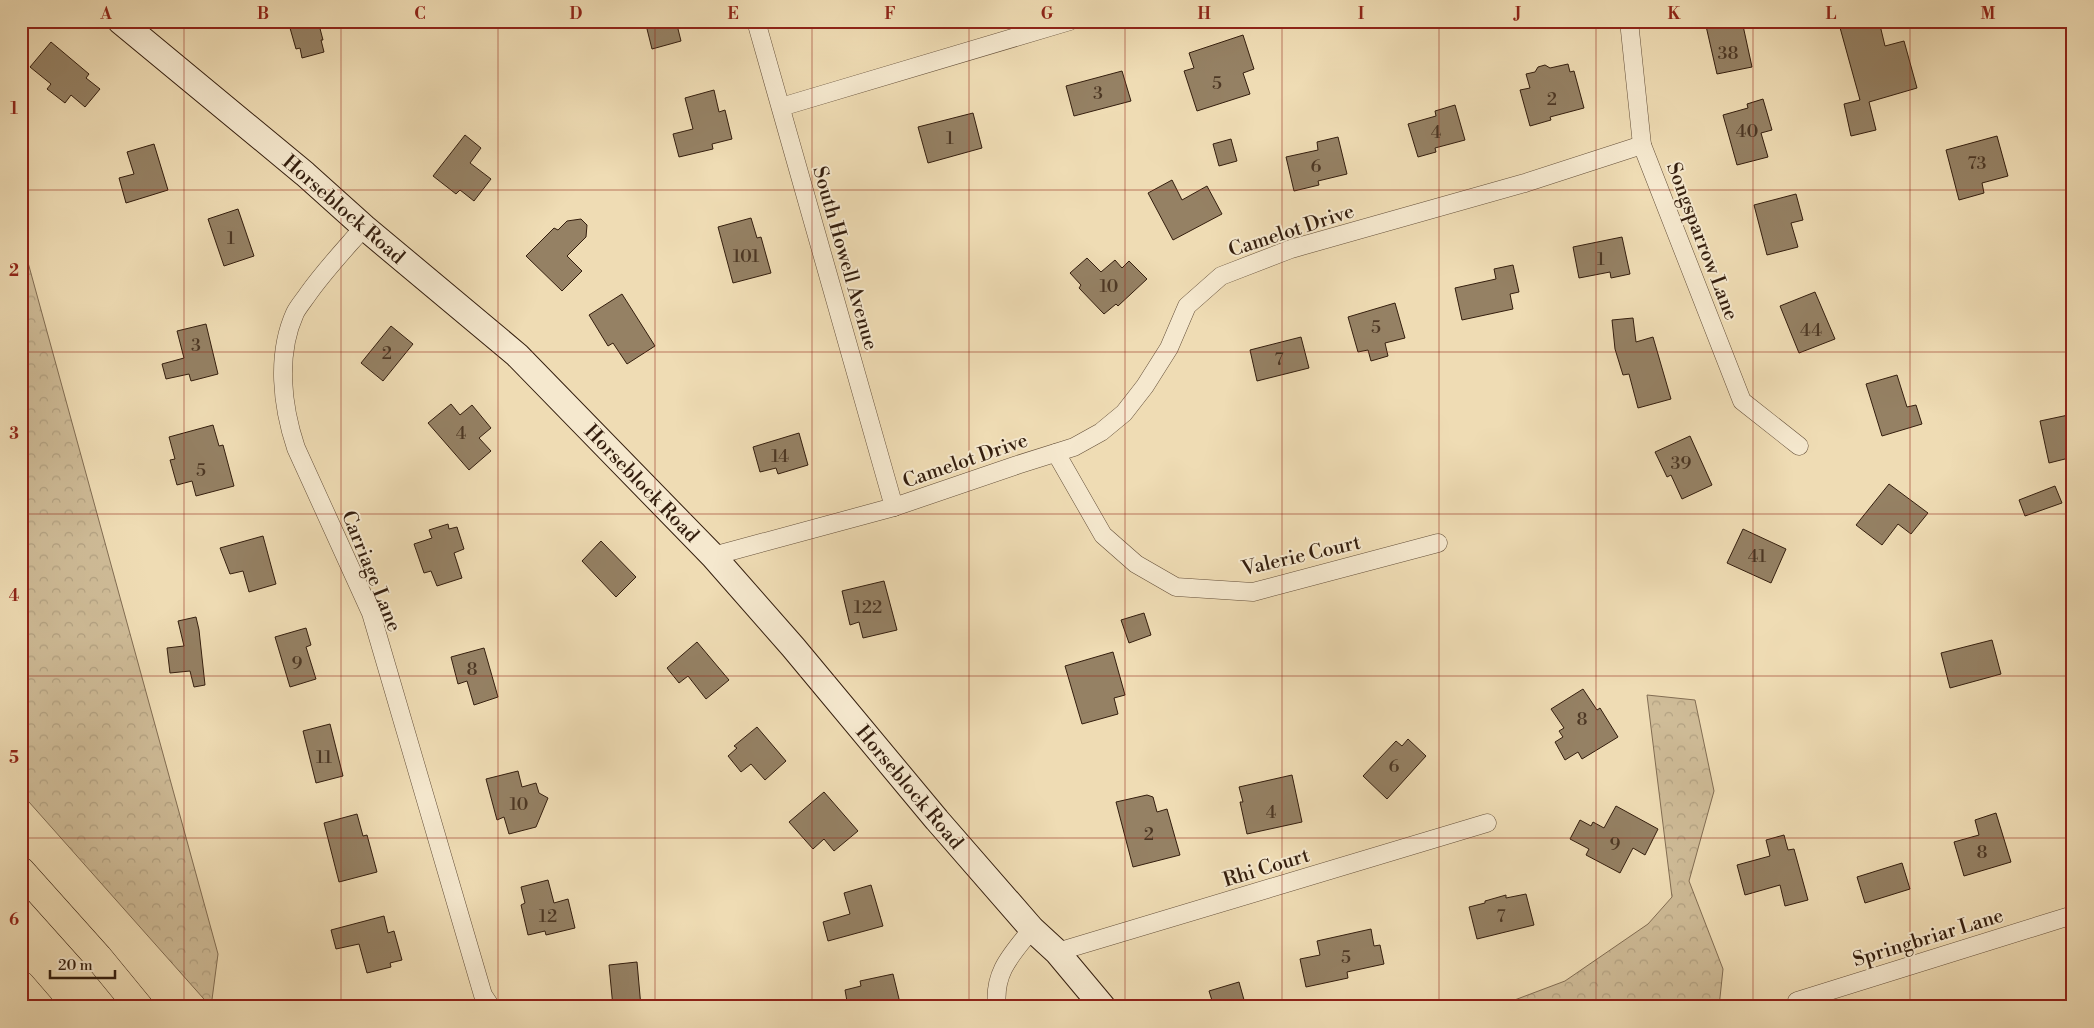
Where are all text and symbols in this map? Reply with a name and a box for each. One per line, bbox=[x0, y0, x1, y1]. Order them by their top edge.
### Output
text: A bbox=[99, 4, 112, 24]
text: B bbox=[257, 4, 269, 24]
text: C bbox=[414, 4, 426, 24]
text: D bbox=[570, 4, 583, 24]
text: E bbox=[727, 4, 739, 24]
text: F bbox=[884, 4, 896, 24]
text: G bbox=[1041, 4, 1054, 24]
text: H bbox=[1197, 4, 1211, 24]
text: I bbox=[1358, 4, 1364, 24]
text: J bbox=[1513, 4, 1521, 24]
text: K bbox=[1668, 4, 1682, 24]
text: L bbox=[1826, 4, 1837, 24]
text: M bbox=[1981, 4, 1996, 24]
house number: 38 bbox=[1718, 42, 1738, 65]
house number: 5 bbox=[1212, 72, 1222, 95]
house number: 3 bbox=[1093, 82, 1103, 105]
house number: 2 bbox=[1547, 88, 1557, 111]
text: 1 bbox=[10, 99, 18, 119]
house number: 40 bbox=[1736, 120, 1758, 143]
house number: 4 bbox=[1431, 121, 1442, 144]
house number: 1 bbox=[946, 127, 954, 150]
street label: Horseblock Road bbox=[277, 150, 410, 271]
house number: 73 bbox=[1968, 152, 1986, 175]
house number: 6 bbox=[1311, 155, 1322, 178]
street label: Songsparrow Lane bbox=[1660, 159, 1743, 324]
street label: South Howell Avenue bbox=[806, 164, 883, 353]
street label: Camelot Drive bbox=[1225, 199, 1357, 263]
house number: 1 bbox=[227, 227, 235, 250]
house number: 101 bbox=[733, 245, 759, 268]
house number: 1 bbox=[1597, 248, 1605, 271]
text: 2 bbox=[9, 261, 19, 281]
house number: 10 bbox=[1099, 275, 1119, 298]
house number: 5 bbox=[1371, 316, 1381, 339]
house number: 44 bbox=[1800, 319, 1822, 342]
house number: 3 bbox=[191, 334, 201, 357]
house number: 2 bbox=[382, 342, 392, 365]
house number: 7 bbox=[1274, 348, 1284, 371]
street label: Horseblock Road bbox=[578, 420, 704, 549]
house number: 4 bbox=[456, 422, 467, 445]
text: 3 bbox=[9, 424, 19, 444]
street label: Camelot Drive bbox=[900, 428, 1031, 494]
house number: 14 bbox=[771, 445, 789, 468]
house number: 39 bbox=[1671, 452, 1692, 475]
house number: 5 bbox=[196, 459, 206, 482]
street label: Carriage Lane bbox=[335, 507, 406, 636]
street label: Valerie Court bbox=[1238, 531, 1363, 583]
house number: 41 bbox=[1748, 545, 1766, 568]
text: 4 bbox=[9, 586, 20, 606]
house number: 122 bbox=[854, 596, 882, 619]
house number: 9 bbox=[292, 652, 303, 675]
house number: 8 bbox=[466, 658, 478, 681]
house number: 8 bbox=[1576, 708, 1588, 731]
street label: Horseblock Road bbox=[850, 721, 968, 856]
house number: 11 bbox=[316, 746, 332, 769]
text: 5 bbox=[9, 748, 19, 768]
house number: 6 bbox=[1389, 755, 1400, 778]
house number: 10 bbox=[509, 793, 529, 816]
house number: 4 bbox=[1266, 801, 1277, 824]
house number: 2 bbox=[1144, 823, 1154, 846]
house number: 9 bbox=[1610, 833, 1621, 856]
house number: 8 bbox=[1976, 841, 1988, 864]
street label: Rhi Court bbox=[1220, 843, 1313, 893]
street label: Springbriar Lane bbox=[1850, 904, 2007, 973]
house number: 12 bbox=[539, 905, 557, 928]
house number: 7 bbox=[1496, 905, 1506, 928]
text: 6 bbox=[9, 910, 19, 930]
house number: 5 bbox=[1341, 946, 1351, 969]
scale bar bbox=[50, 948, 115, 980]
text: 20 m bbox=[58, 956, 93, 975]

